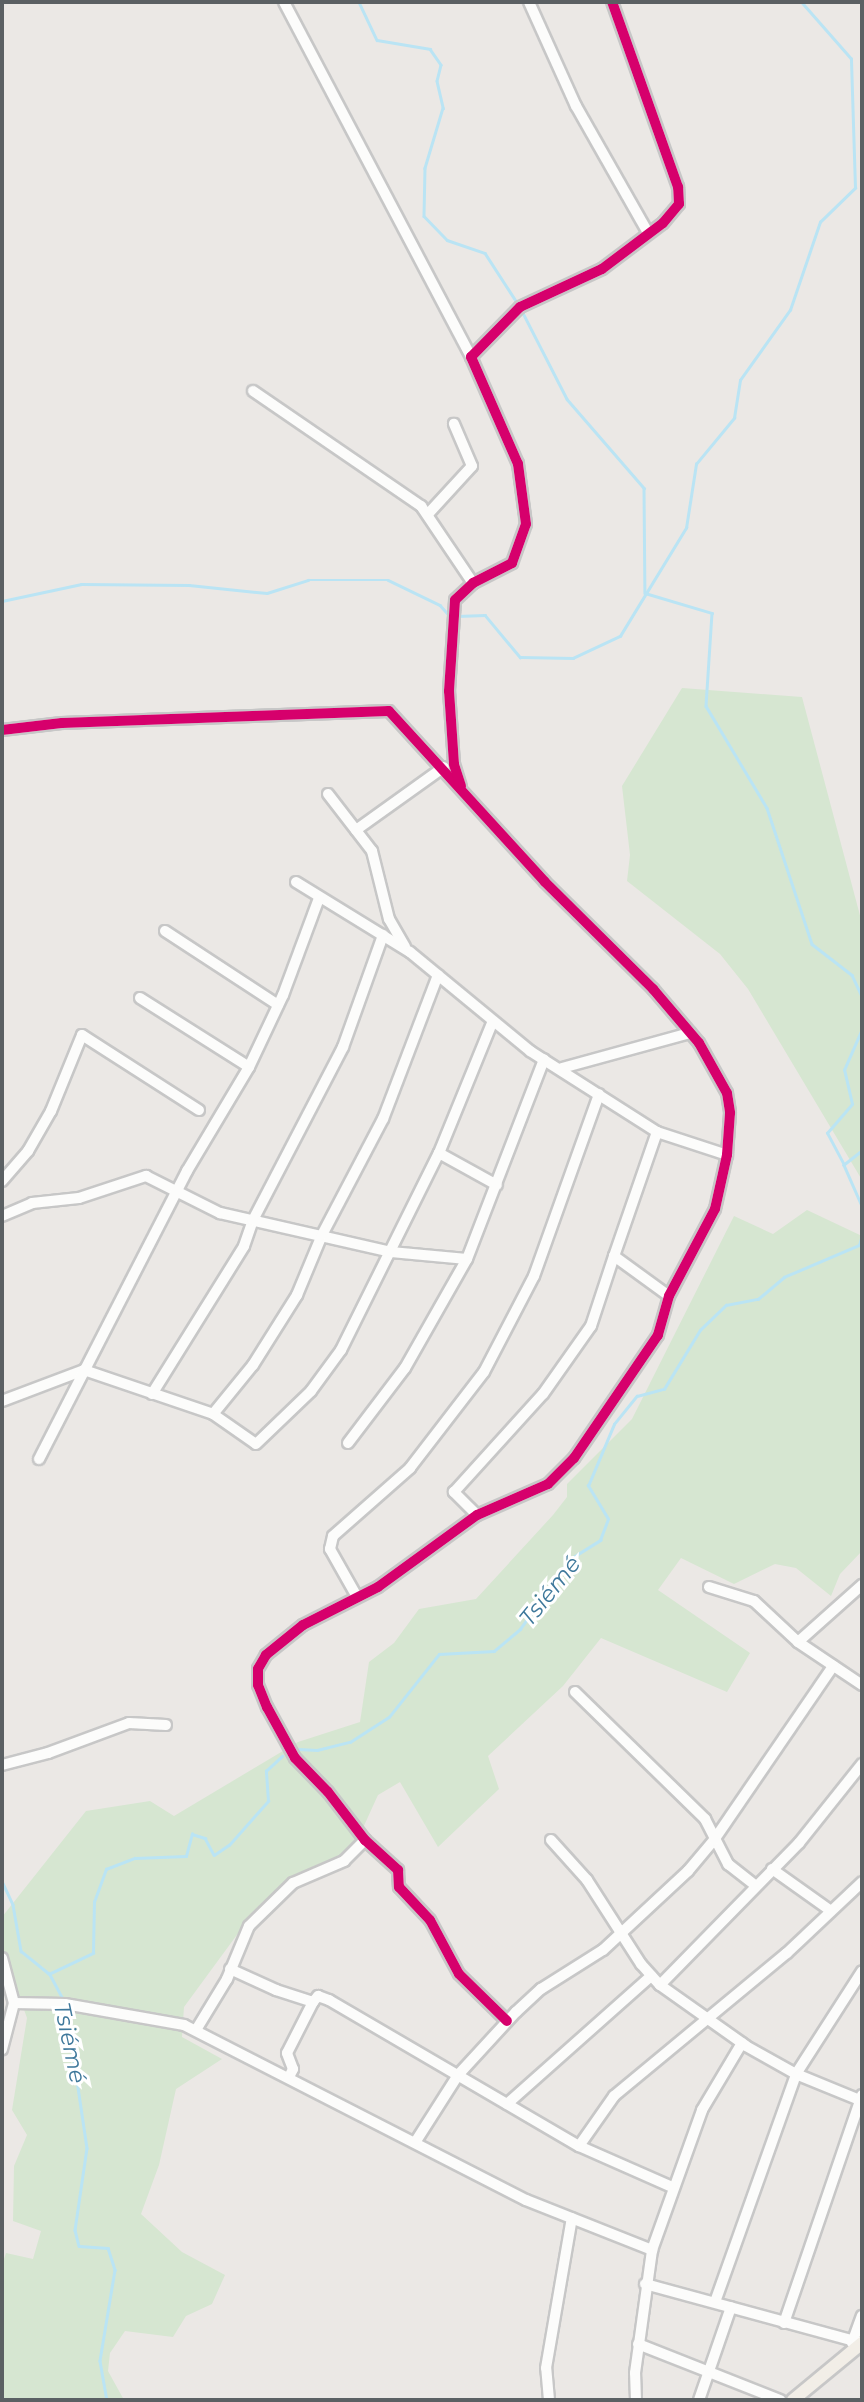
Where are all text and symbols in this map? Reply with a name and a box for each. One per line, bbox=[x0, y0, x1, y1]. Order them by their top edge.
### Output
water label: Tsiémé bbox=[514, 1550, 586, 1632]
water label: Tsiémé bbox=[48, 2000, 92, 2086]

